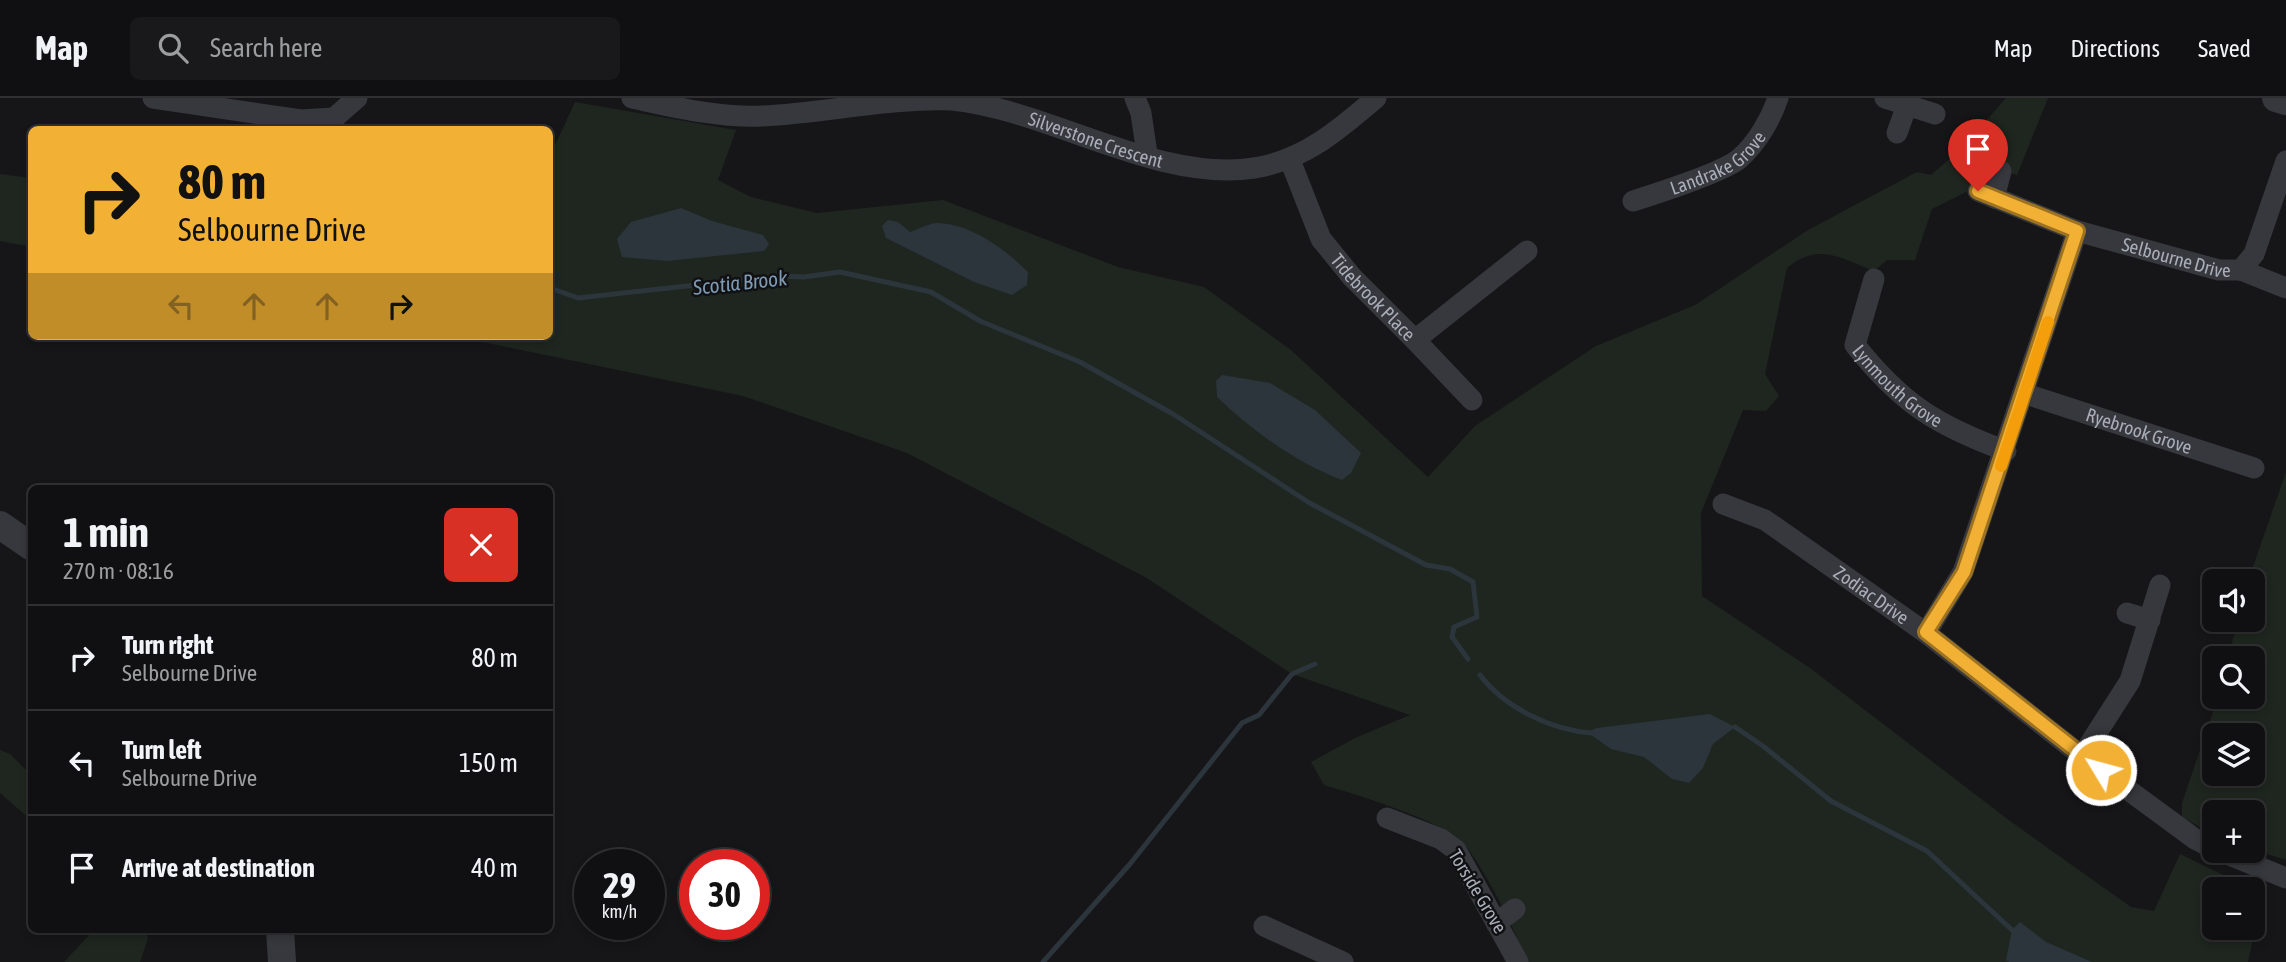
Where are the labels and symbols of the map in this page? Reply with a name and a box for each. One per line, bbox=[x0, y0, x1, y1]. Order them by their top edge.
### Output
street label: Silverstone Crescent bbox=[1026, 107, 1165, 172]
pin bbox=[1948, 119, 2008, 191]
street label: Landrake Grove bbox=[1667, 127, 1770, 199]
street label: Selbourne Drive bbox=[2120, 233, 2231, 282]
street label: Tidebrook Place bbox=[1326, 249, 1420, 345]
water label: Scotia Brook bbox=[691, 265, 789, 299]
street label: Lynmouth Grove bbox=[1848, 340, 1946, 432]
street label: Ryebrook Grove bbox=[2083, 403, 2195, 458]
street label: Zodiac Drive bbox=[1830, 561, 1913, 629]
position arrow bbox=[2064, 733, 2138, 807]
street label: Torside Grove bbox=[1444, 845, 1512, 937]
speed limit sign: 30 bbox=[679, 849, 770, 940]

